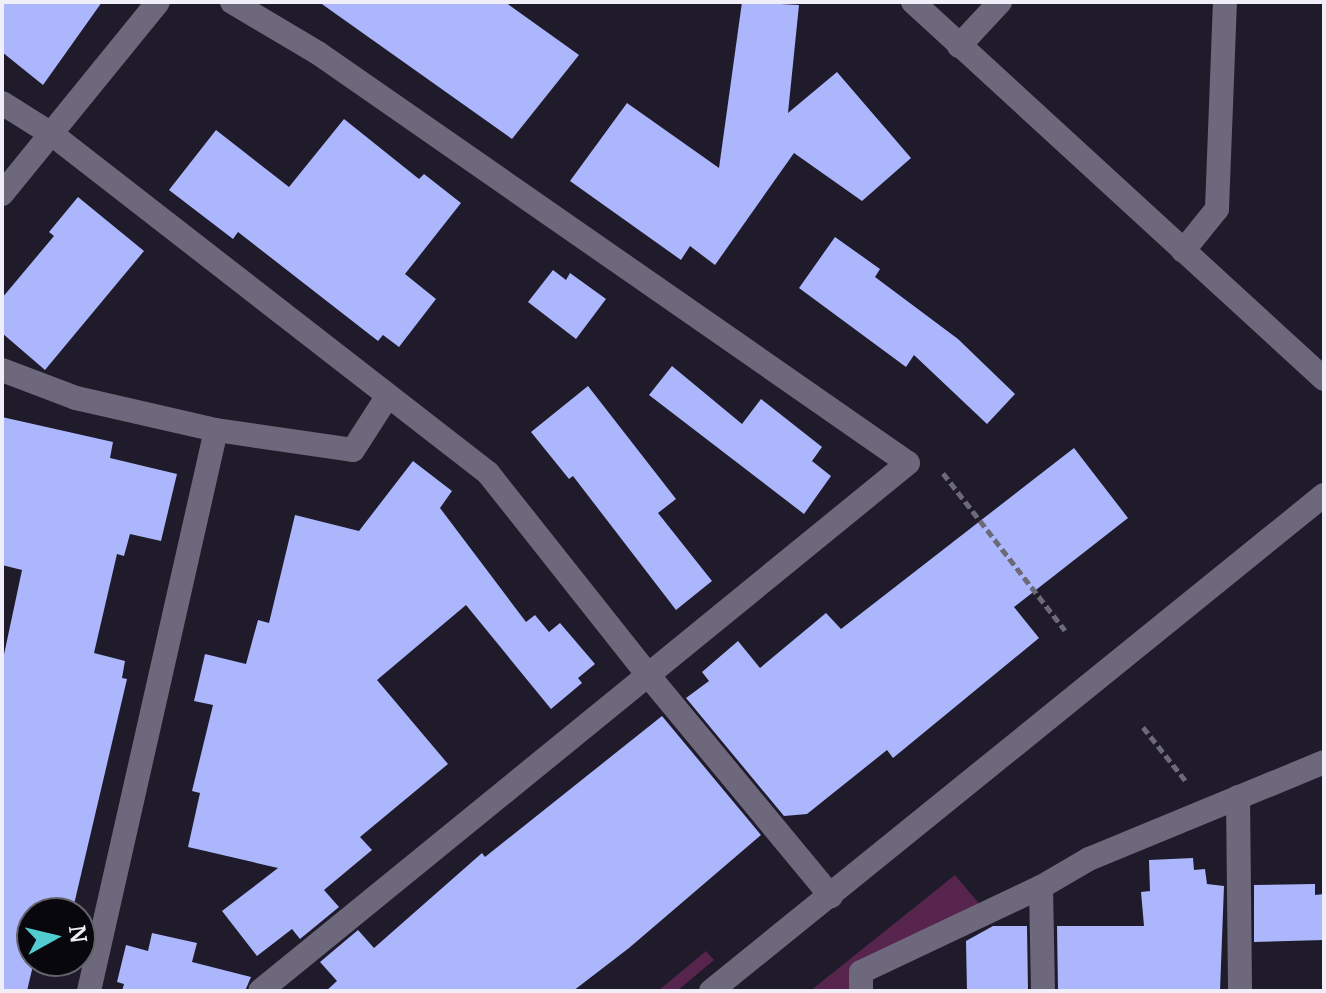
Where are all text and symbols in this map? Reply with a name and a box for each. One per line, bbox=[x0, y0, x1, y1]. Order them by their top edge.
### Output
north arrow bbox=[16, 897, 96, 977]
text: N bbox=[63, 923, 93, 944]

